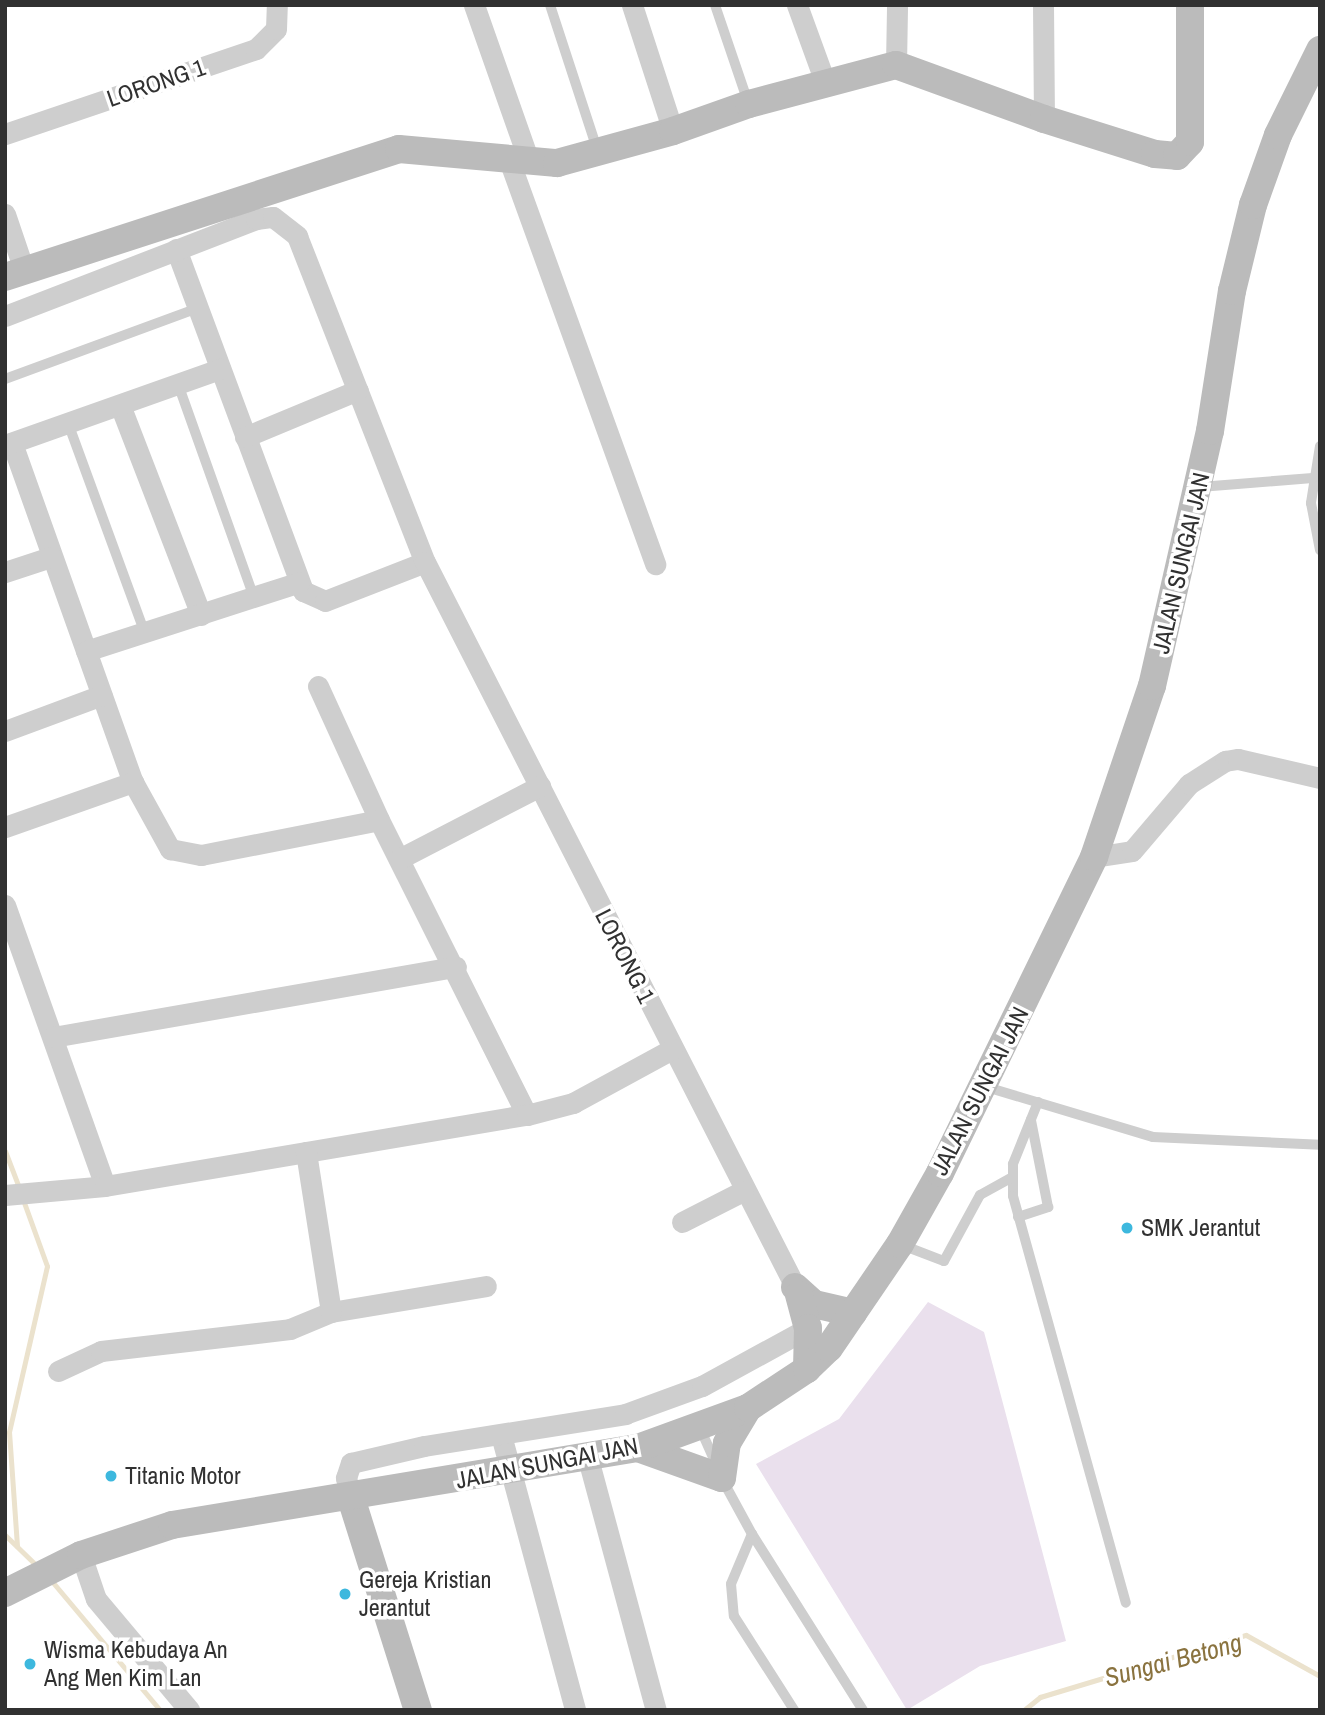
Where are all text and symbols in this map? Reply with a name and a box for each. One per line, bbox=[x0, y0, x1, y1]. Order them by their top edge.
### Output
street label: LORONG 1 bbox=[103, 53, 209, 113]
street label: JALAN SUNGAI JAN bbox=[1146, 470, 1216, 656]
street label: LORONG 1 bbox=[589, 904, 661, 1008]
street label: JALAN SUNGAI JAN bbox=[925, 1002, 1035, 1180]
place label: SMK Jerantut bbox=[1141, 1214, 1260, 1242]
marker: SMK Jerantut bbox=[1119, 1220, 1135, 1236]
street label: JALAN SUNGAI JAN bbox=[454, 1431, 640, 1495]
place label: Titanic Motor bbox=[125, 1462, 241, 1490]
marker: Titanic Motor bbox=[103, 1468, 119, 1484]
place label: Gereja Kristian Jerantut bbox=[359, 1566, 491, 1622]
marker: Gereja Kristian Jerantut bbox=[337, 1586, 353, 1602]
water label: Sungai Betong bbox=[1101, 1627, 1245, 1693]
place label: Wisma Kebudaya An Ang Men Kim Lan bbox=[44, 1636, 229, 1692]
marker: Wisma Kebudaya An Ang Men Kim Lan bbox=[22, 1656, 38, 1672]

